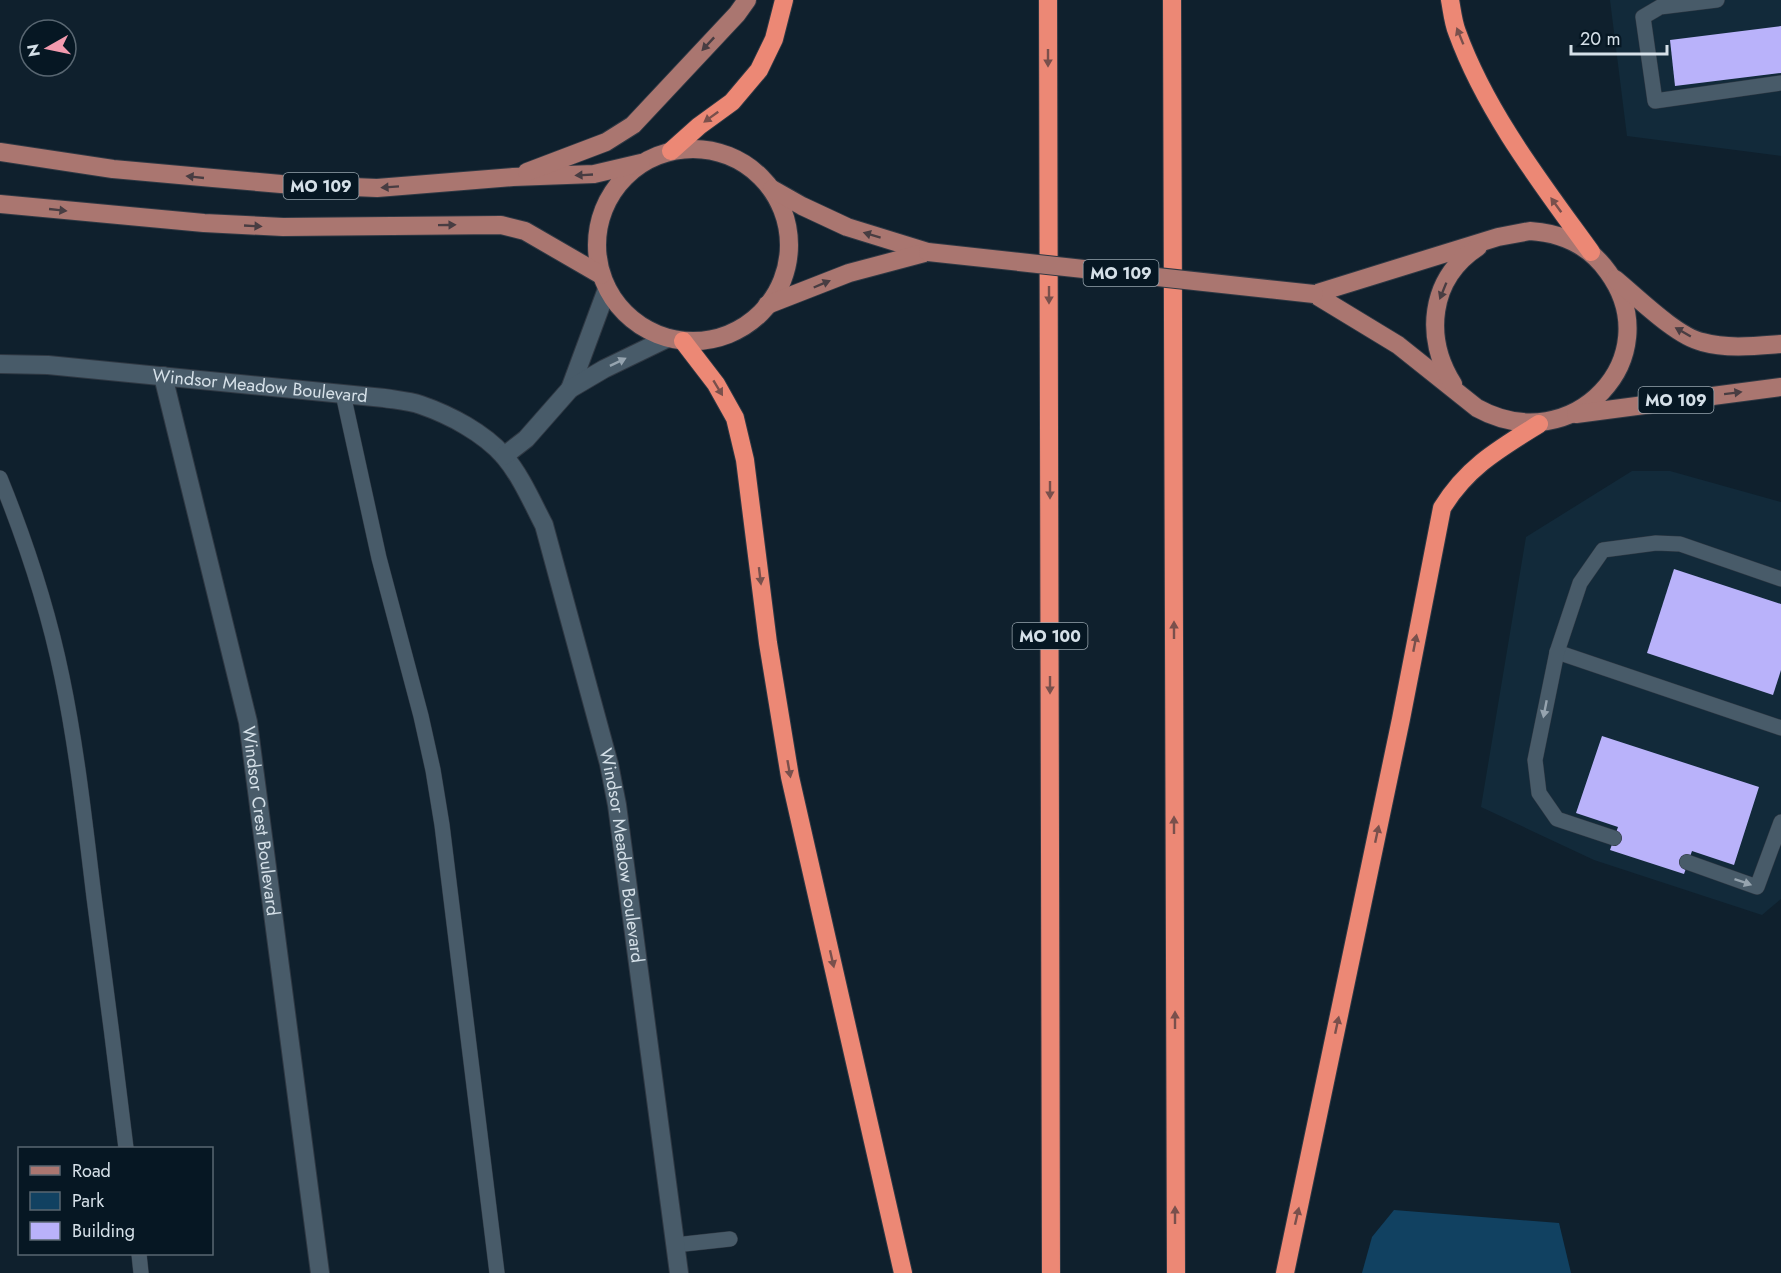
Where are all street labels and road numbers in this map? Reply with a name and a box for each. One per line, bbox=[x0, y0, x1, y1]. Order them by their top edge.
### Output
road number: MO 109 bbox=[284, 173, 358, 199]
road number: MO 109 bbox=[1084, 260, 1158, 286]
street label: Windsor Meadow Boulevard bbox=[151, 362, 369, 409]
road number: MO 109 bbox=[1638, 387, 1714, 413]
road number: MO 100 bbox=[1012, 623, 1088, 649]
street label: Windsor Crest Boulevard bbox=[236, 725, 286, 917]
street label: Windsor Meadow Boulevard bbox=[592, 746, 651, 964]

